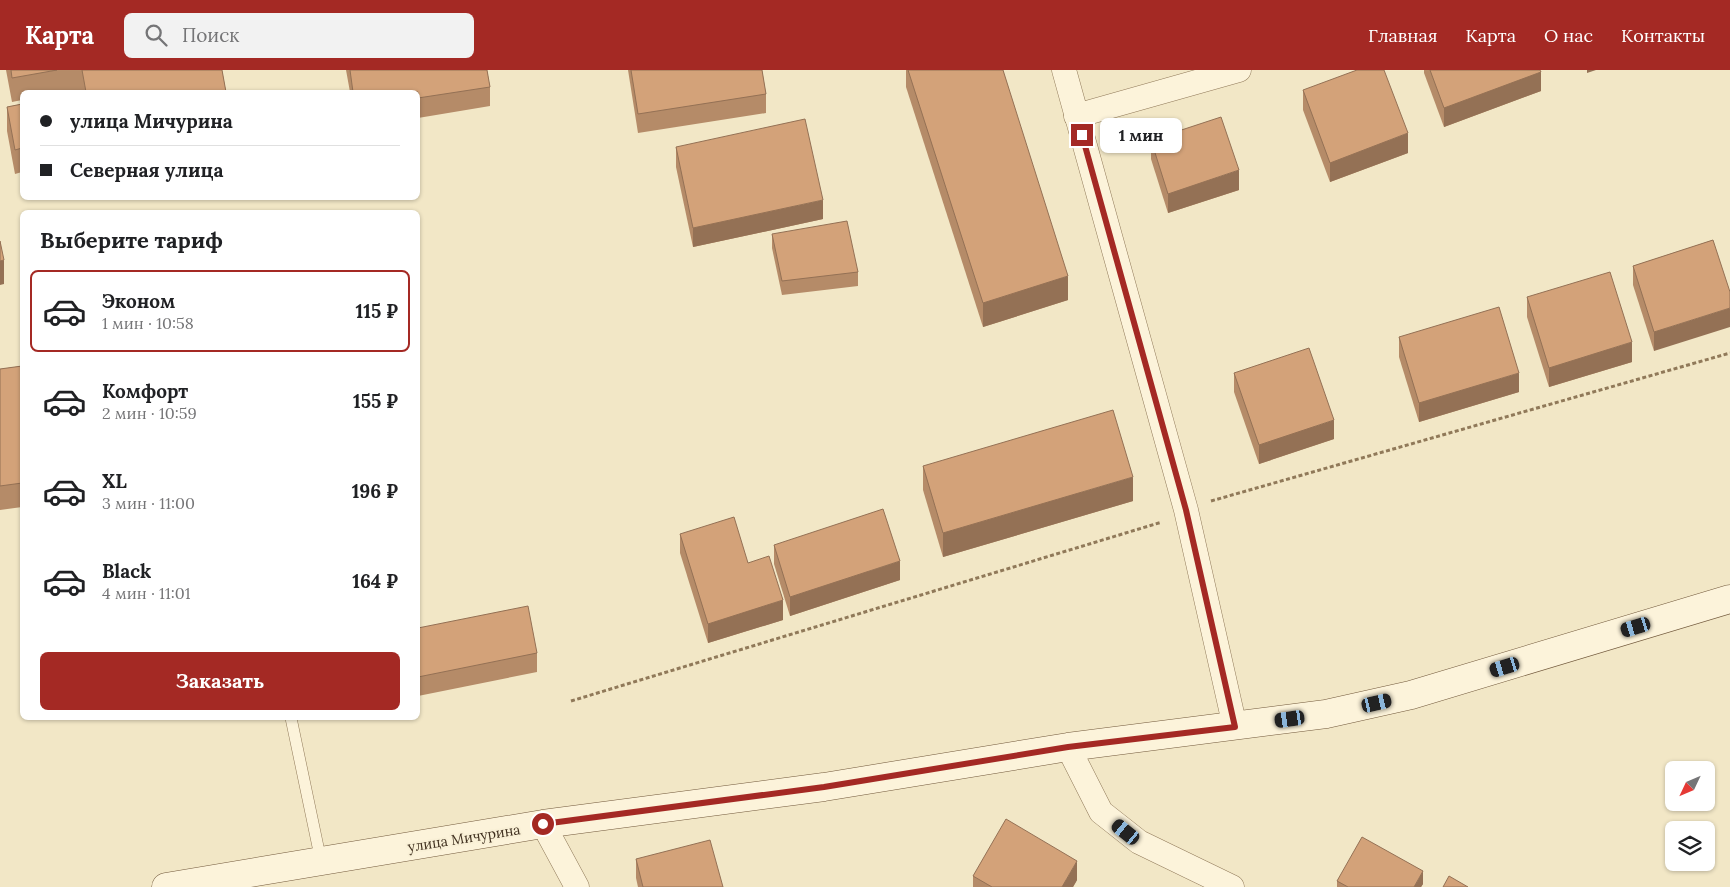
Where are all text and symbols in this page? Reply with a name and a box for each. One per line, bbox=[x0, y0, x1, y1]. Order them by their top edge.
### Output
search box bbox=[124, 13, 474, 58]
text: Карта bbox=[25, 20, 94, 51]
icon: search bbox=[142, 21, 170, 49]
text: Поиск bbox=[182, 23, 240, 47]
text: Главная bbox=[1368, 24, 1437, 47]
text: Карта bbox=[1465, 24, 1516, 47]
text: О нас bbox=[1544, 24, 1593, 47]
text: Контакты bbox=[1621, 24, 1705, 47]
text: улица Мичурина bbox=[70, 109, 233, 133]
callout: 1 мин bbox=[1100, 118, 1182, 152]
route end bbox=[1071, 124, 1093, 146]
text: 1 мин bbox=[1119, 125, 1163, 145]
text: Северная улица bbox=[70, 158, 223, 182]
text: Выберите тариф bbox=[40, 226, 223, 254]
icon: car bbox=[42, 289, 87, 334]
text: Эконом bbox=[102, 289, 175, 313]
text: 115 ₽ bbox=[356, 299, 398, 323]
text: 1 мин · 10:58 bbox=[102, 313, 194, 333]
icon: car bbox=[42, 379, 87, 424]
text: Комфорт bbox=[102, 379, 188, 403]
text: 155 ₽ bbox=[353, 389, 398, 413]
text: 2 мин · 10:59 bbox=[102, 403, 197, 423]
icon: car bbox=[42, 469, 87, 514]
text: XL bbox=[102, 469, 127, 493]
text: 196 ₽ bbox=[352, 479, 398, 503]
text: 3 мин · 11:00 bbox=[102, 493, 195, 513]
icon: car bbox=[42, 559, 87, 604]
text: Black bbox=[102, 559, 151, 583]
text: 164 ₽ bbox=[352, 569, 398, 593]
text: 4 мин · 11:01 bbox=[102, 583, 191, 603]
car bbox=[1619, 615, 1652, 639]
button: Заказать bbox=[40, 652, 400, 710]
car bbox=[1488, 655, 1521, 679]
car bbox=[1360, 692, 1393, 714]
car bbox=[1274, 709, 1305, 729]
north arrow bbox=[1665, 761, 1715, 811]
map controls bbox=[1665, 761, 1715, 871]
route start bbox=[532, 813, 554, 835]
car bbox=[1109, 817, 1142, 847]
street label: улица Мичурина bbox=[406, 820, 522, 856]
button: layers bbox=[1665, 821, 1715, 871]

